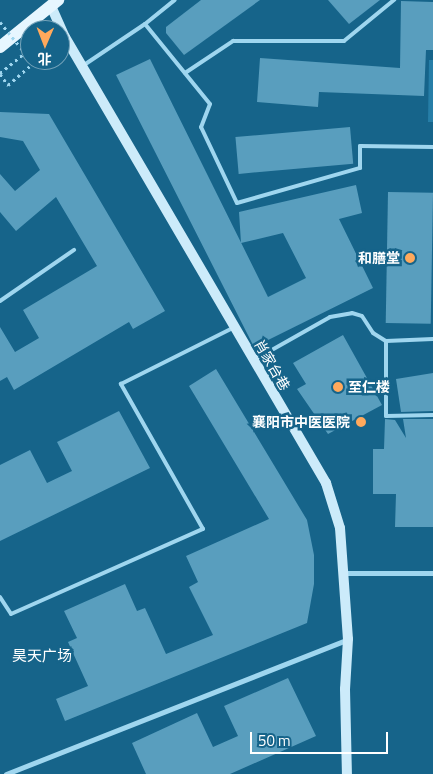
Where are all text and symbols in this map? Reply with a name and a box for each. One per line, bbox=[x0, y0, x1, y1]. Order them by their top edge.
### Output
north arrow bbox=[20, 20, 70, 70]
text: 北 bbox=[38, 49, 52, 70]
place label: 和膳堂 bbox=[358, 250, 400, 266]
marker: 和膳堂 bbox=[404, 252, 416, 264]
street label: 肖家台巷 bbox=[251, 337, 293, 393]
place label: 至仁楼 bbox=[348, 379, 390, 395]
marker: 至仁楼 bbox=[332, 381, 344, 393]
place label: 襄阳市中医医院 bbox=[252, 414, 350, 430]
marker: 襄阳市中医医院 bbox=[354, 415, 368, 429]
district label: 昊天广场 bbox=[12, 647, 72, 665]
scale bar bbox=[253, 722, 390, 754]
text: 50 m bbox=[258, 729, 291, 752]

